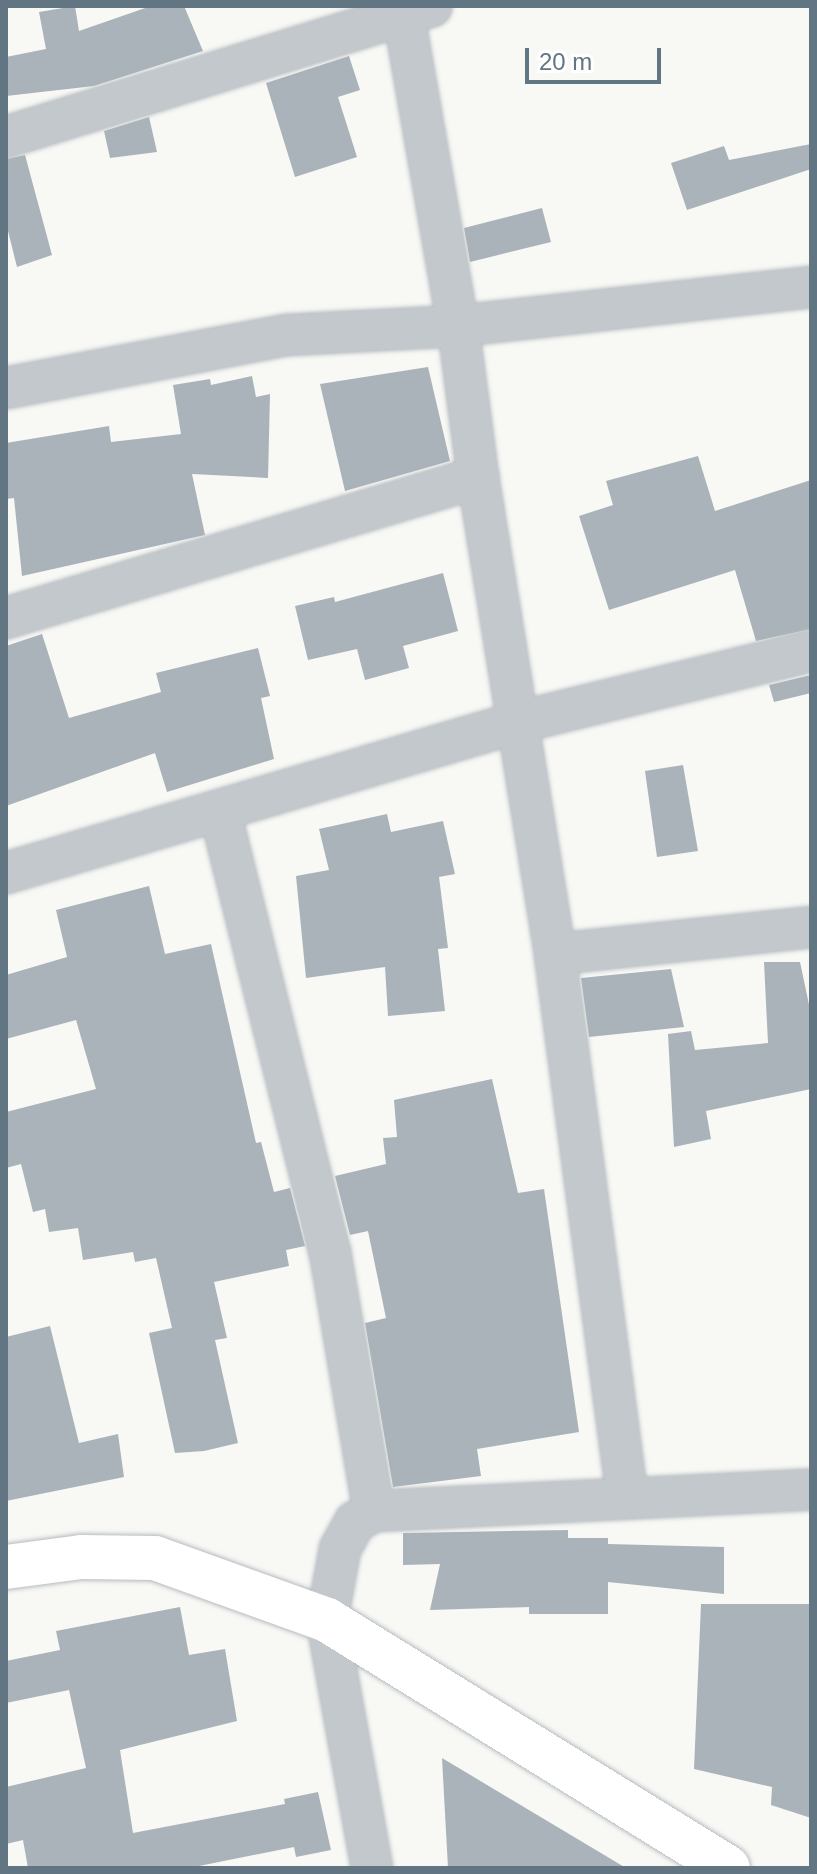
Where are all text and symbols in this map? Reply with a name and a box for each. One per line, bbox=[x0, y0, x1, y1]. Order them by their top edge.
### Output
scale bar bbox=[529, 32, 665, 82]
text: 20 m bbox=[539, 48, 592, 75]

